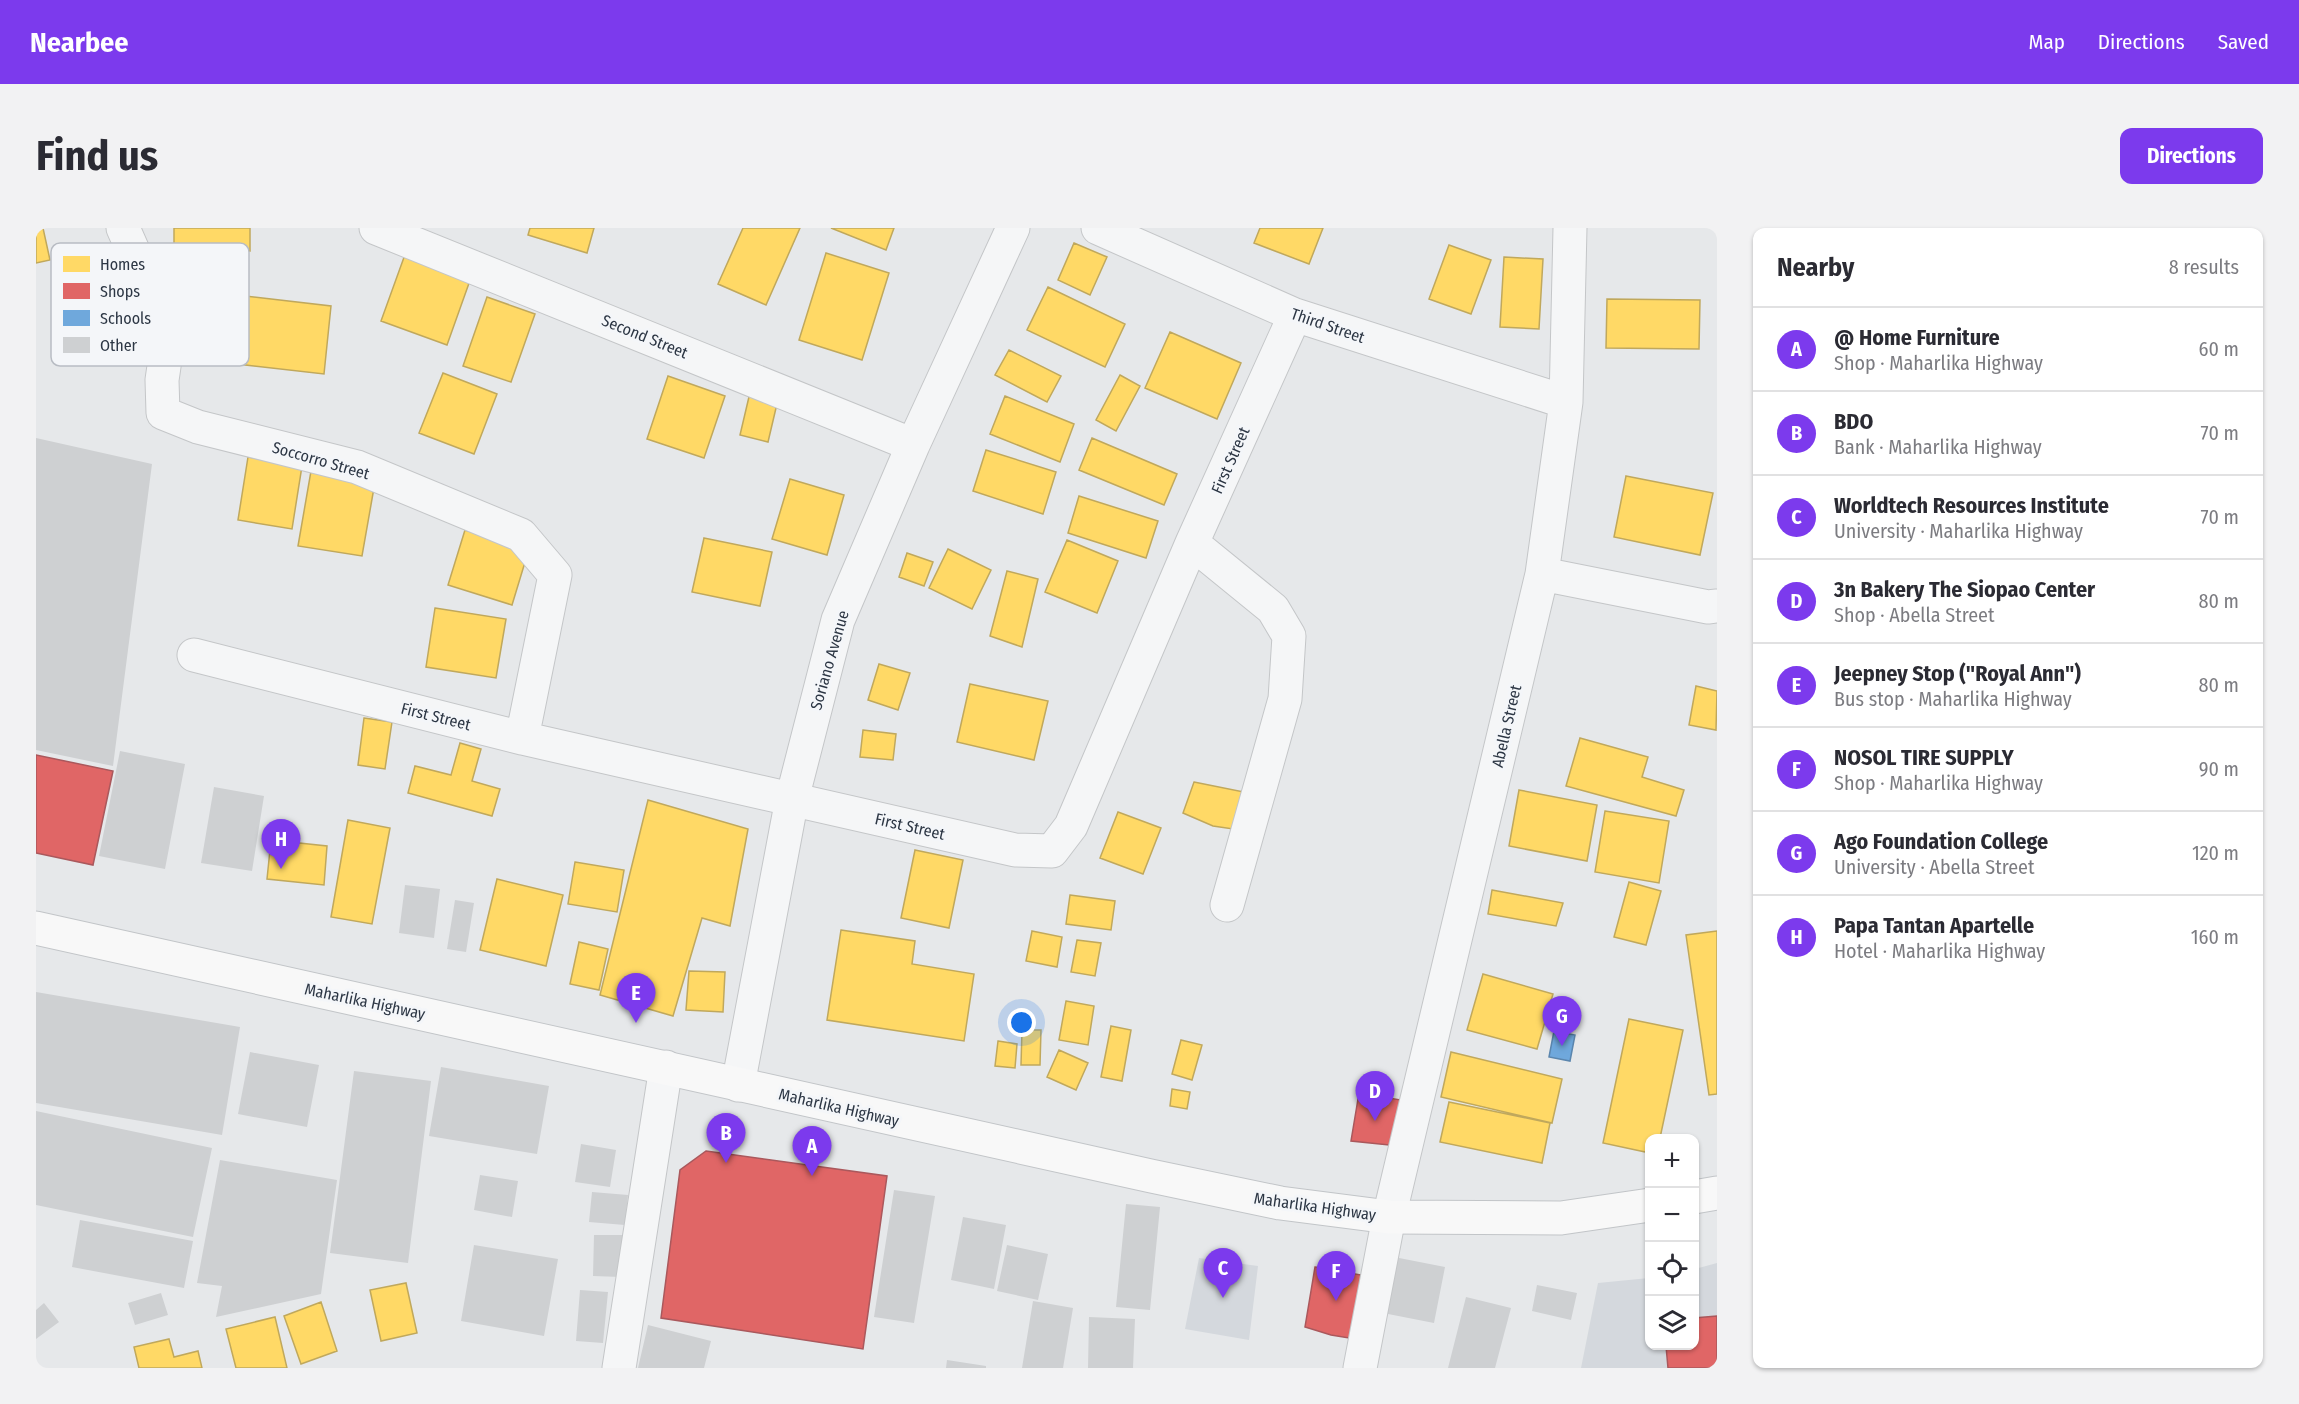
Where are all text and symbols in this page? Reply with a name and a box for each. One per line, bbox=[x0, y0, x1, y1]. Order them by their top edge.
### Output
text: Nearbee bbox=[30, 26, 129, 59]
text: Map bbox=[2028, 29, 2065, 55]
text: Directions bbox=[2098, 29, 2185, 55]
text: Saved bbox=[2218, 29, 2269, 55]
button: Directions bbox=[2120, 128, 2263, 184]
text: Find us bbox=[36, 131, 158, 181]
legend bbox=[51, 243, 249, 366]
text: Nearby bbox=[1777, 252, 1854, 283]
text: Homes bbox=[100, 255, 145, 274]
text: 8 results bbox=[2169, 255, 2239, 279]
text: Shops bbox=[100, 282, 140, 301]
street label: Third Street bbox=[1288, 304, 1368, 347]
text: Schools bbox=[100, 309, 151, 328]
street label: Second Street bbox=[599, 311, 691, 363]
text: @ Home Furniture bbox=[1834, 324, 2000, 351]
text: Other bbox=[100, 336, 138, 355]
text: A bbox=[1791, 337, 1802, 361]
text: 60 m bbox=[2199, 337, 2239, 361]
text: Shop · Maharlika Highway bbox=[1834, 351, 2043, 375]
text: BDO bbox=[1834, 408, 1873, 435]
text: B bbox=[1791, 421, 1802, 445]
text: 70 m bbox=[2201, 421, 2239, 445]
street label: First Street bbox=[1207, 423, 1254, 497]
text: Bank · Maharlika Highway bbox=[1834, 435, 2042, 459]
street label: Soccorro Street bbox=[270, 438, 372, 484]
text: Worldtech Resources Institute bbox=[1834, 492, 2109, 519]
text: C bbox=[1791, 505, 1802, 529]
text: 70 m bbox=[2201, 505, 2239, 529]
text: University · Maharlika Highway bbox=[1834, 519, 2083, 543]
text: 3n Bakery The Siopao Center bbox=[1834, 576, 2095, 603]
text: D bbox=[1791, 589, 1802, 613]
text: 80 m bbox=[2199, 589, 2239, 613]
text: Shop · Abella Street bbox=[1834, 603, 1994, 627]
street label: Soriano Avenue bbox=[806, 608, 853, 712]
text: Jeepney Stop ("Royal Ann") bbox=[1834, 660, 2081, 687]
text: E bbox=[1792, 673, 1801, 697]
text: 80 m bbox=[2199, 673, 2239, 697]
street label: Abella Street bbox=[1488, 682, 1525, 769]
text: Bus stop · Maharlika Highway bbox=[1834, 687, 2072, 711]
street label: First Street bbox=[399, 699, 473, 734]
text: NOSOL TIRE SUPPLY bbox=[1834, 744, 2014, 771]
text: F bbox=[1792, 757, 1801, 781]
text: 90 m bbox=[2199, 757, 2239, 781]
text: Shop · Maharlika Highway bbox=[1834, 771, 2043, 795]
street label: First Street bbox=[873, 809, 947, 844]
pin: H bbox=[262, 820, 300, 869]
text: Ago Foundation College bbox=[1834, 828, 2048, 855]
text: G bbox=[1791, 841, 1802, 865]
text: 120 m bbox=[2192, 841, 2239, 865]
text: University · Abella Street bbox=[1834, 855, 2035, 879]
text: Papa Tantan Apartelle bbox=[1834, 912, 2034, 939]
text: H bbox=[1790, 925, 1803, 949]
text: 160 m bbox=[2191, 925, 2239, 949]
text: Hotel · Maharlika Highway bbox=[1834, 939, 2045, 963]
pin: E bbox=[616, 974, 656, 1023]
street label: Maharlika Highway bbox=[303, 979, 428, 1024]
pin: G bbox=[1542, 996, 1582, 1046]
your location bbox=[1007, 1008, 1036, 1037]
pin: D bbox=[1356, 1072, 1394, 1121]
street label: Maharlika Highway bbox=[777, 1084, 902, 1131]
pin: B bbox=[706, 1114, 746, 1163]
pin: A bbox=[792, 1126, 832, 1176]
map controls bbox=[1645, 1134, 1699, 1350]
button: + bbox=[1645, 1134, 1699, 1188]
button: − bbox=[1645, 1188, 1699, 1242]
street label: Maharlika Highway bbox=[1253, 1189, 1378, 1225]
button: locate bbox=[1645, 1242, 1699, 1296]
pin: C bbox=[1204, 1248, 1242, 1298]
pin: F bbox=[1316, 1252, 1356, 1301]
button: layers bbox=[1645, 1296, 1699, 1350]

